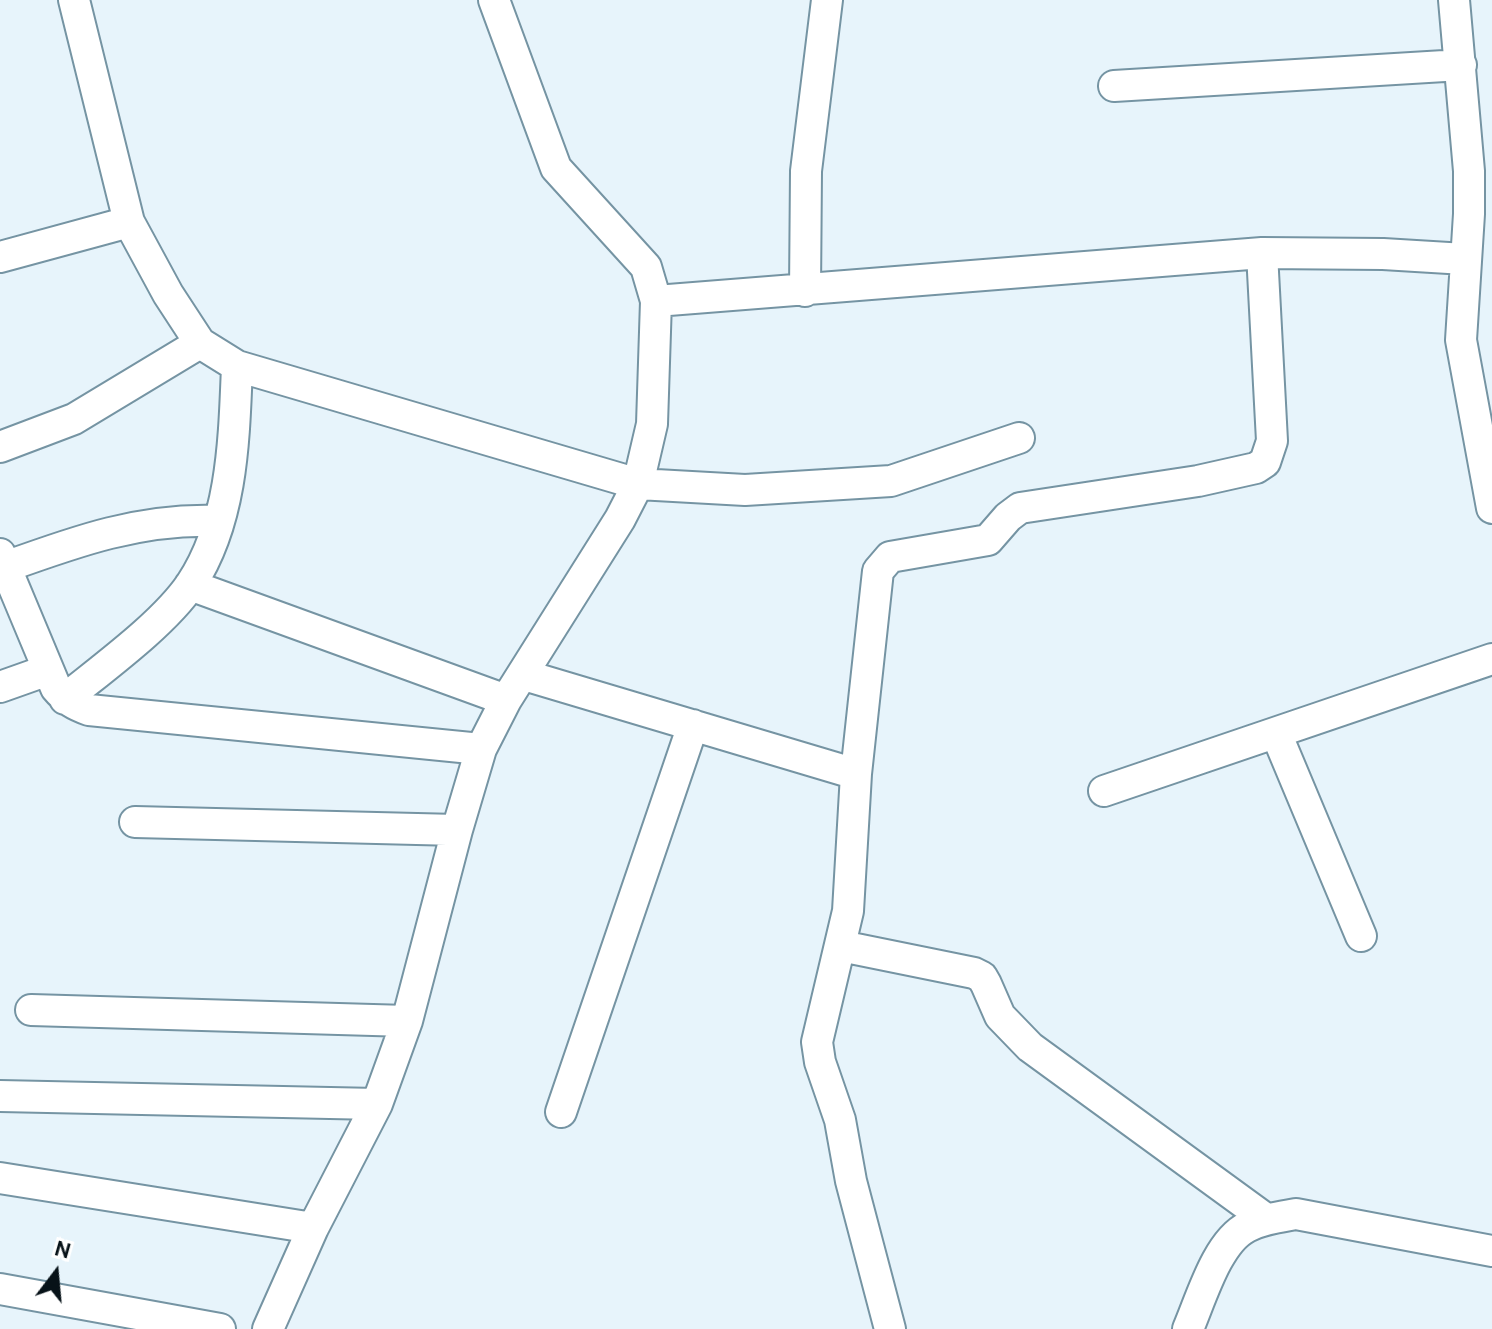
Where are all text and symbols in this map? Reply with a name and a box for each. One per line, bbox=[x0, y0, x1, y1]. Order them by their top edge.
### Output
north arrow bbox=[16, 1233, 96, 1313]
text: N bbox=[52, 1234, 74, 1265]

